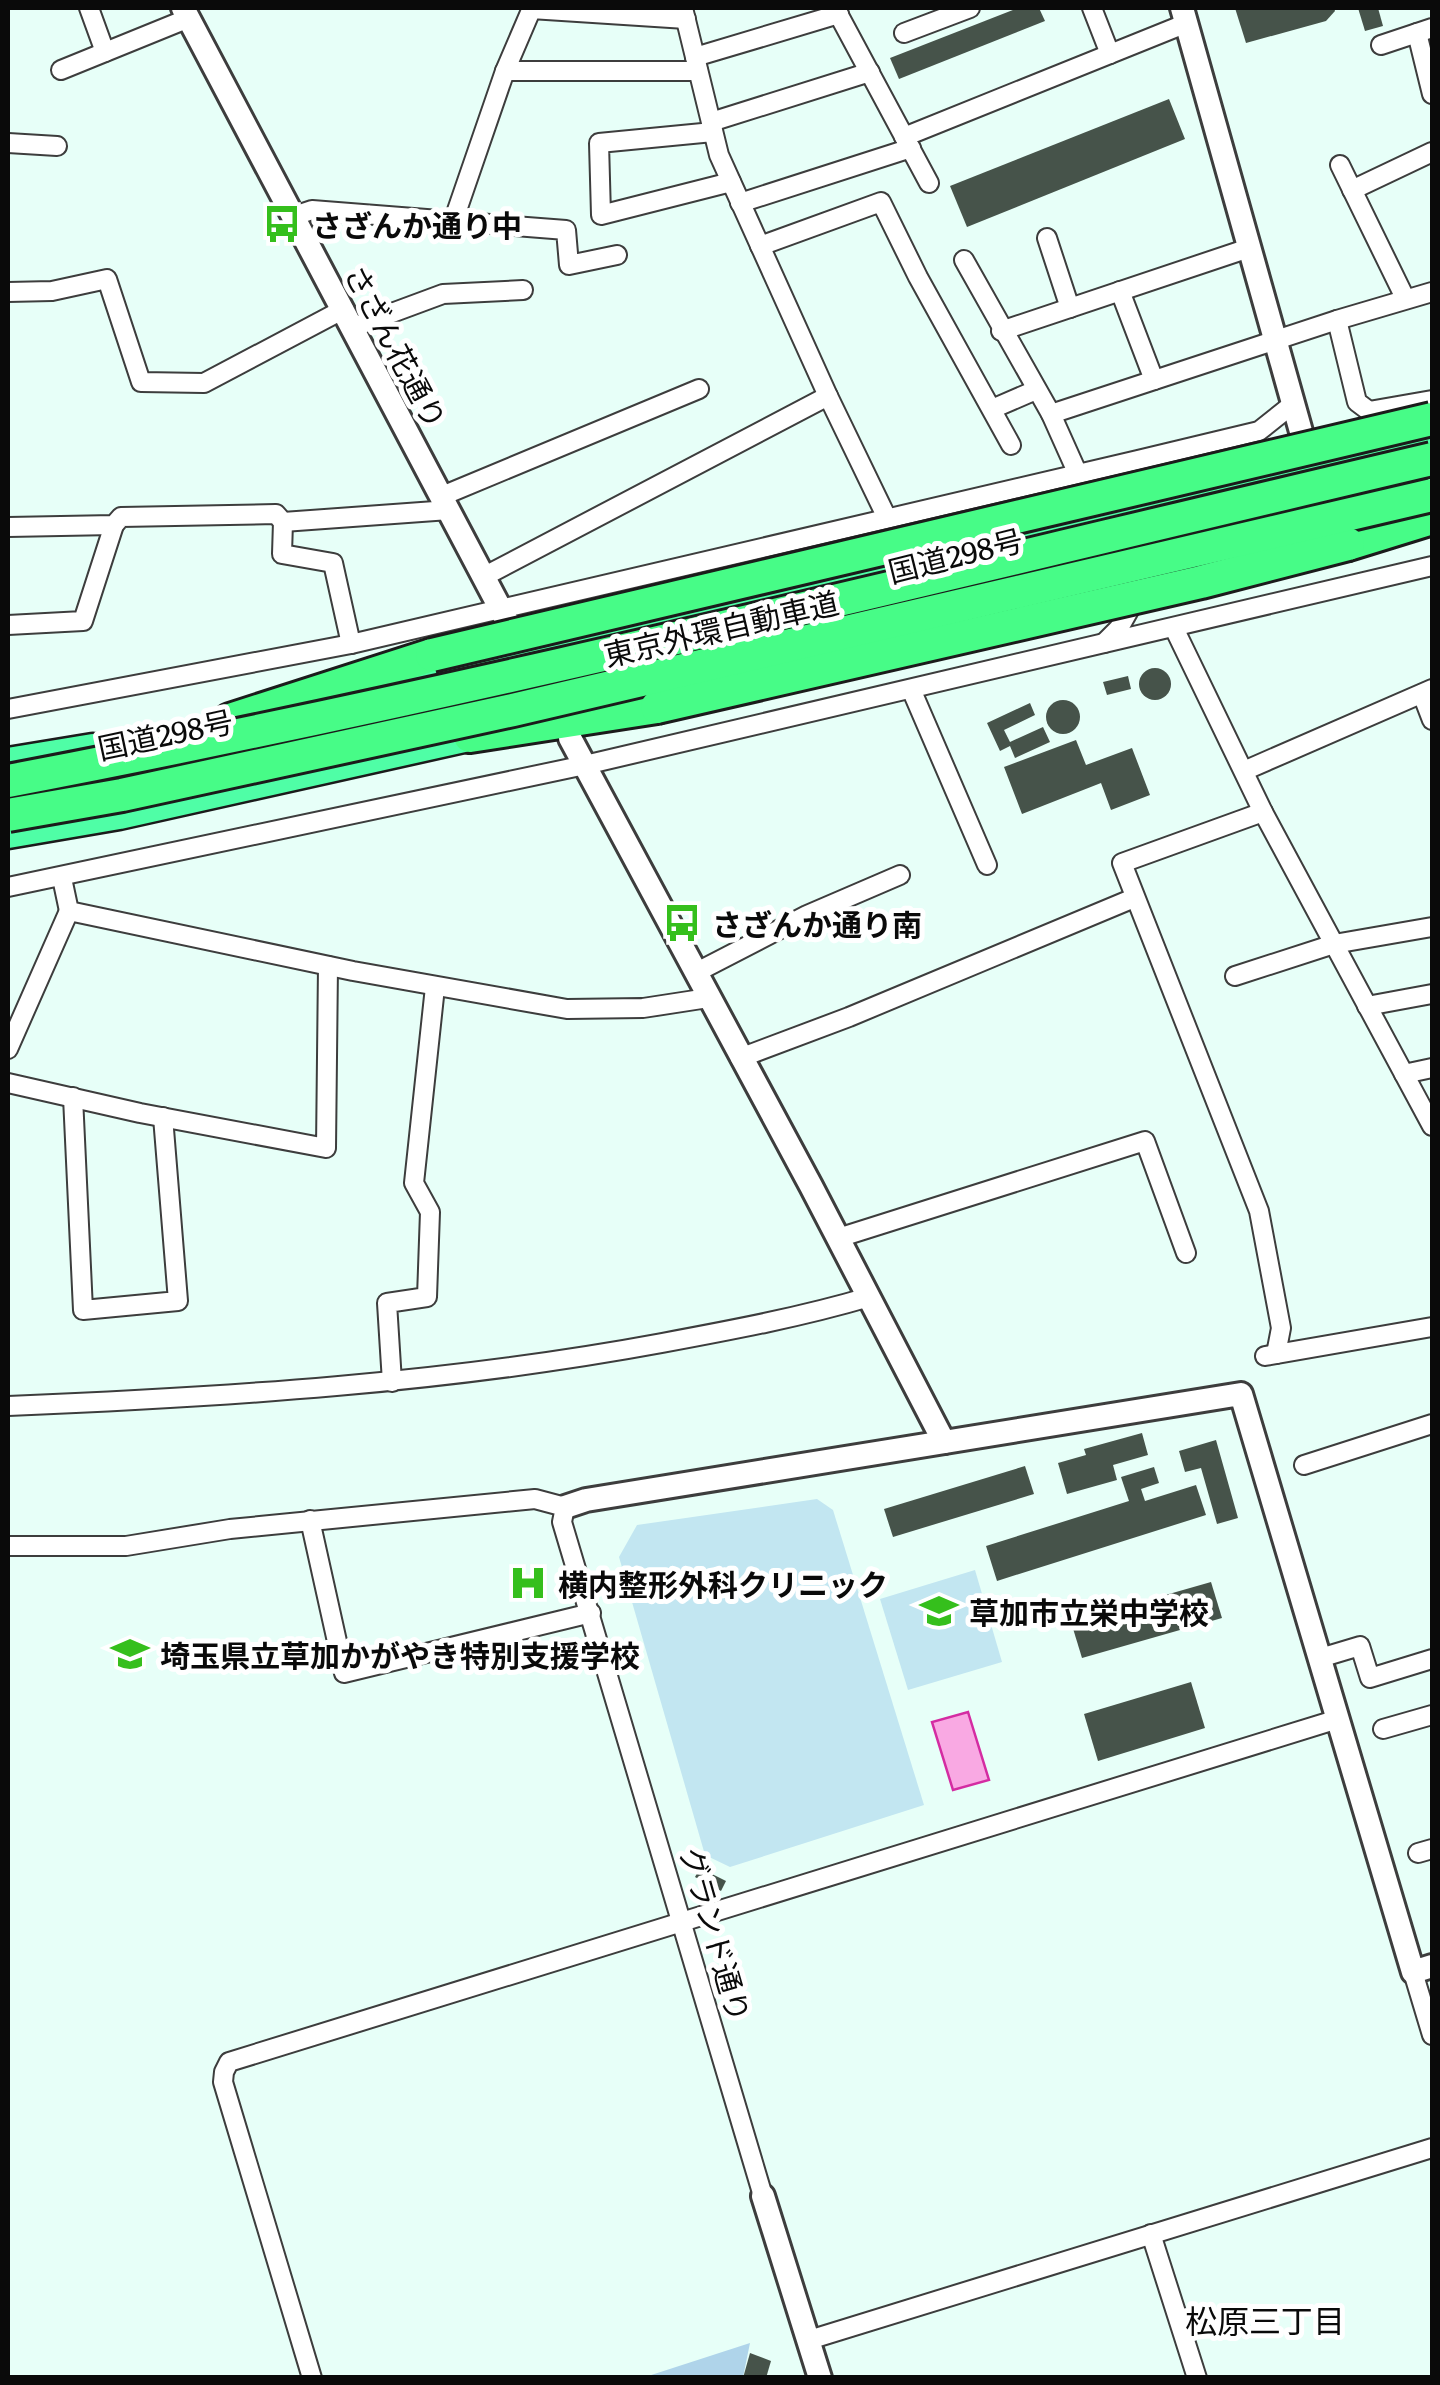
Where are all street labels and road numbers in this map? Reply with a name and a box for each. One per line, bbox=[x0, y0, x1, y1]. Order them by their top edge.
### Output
street label: さざん花通り bbox=[335, 256, 459, 436]
street label: 国道298号 bbox=[883, 516, 1027, 592]
street label: 東京外環自動車道 bbox=[599, 579, 843, 675]
street label: 国道298号 bbox=[93, 697, 237, 769]
street label: グランド通り bbox=[671, 1841, 763, 2027]

